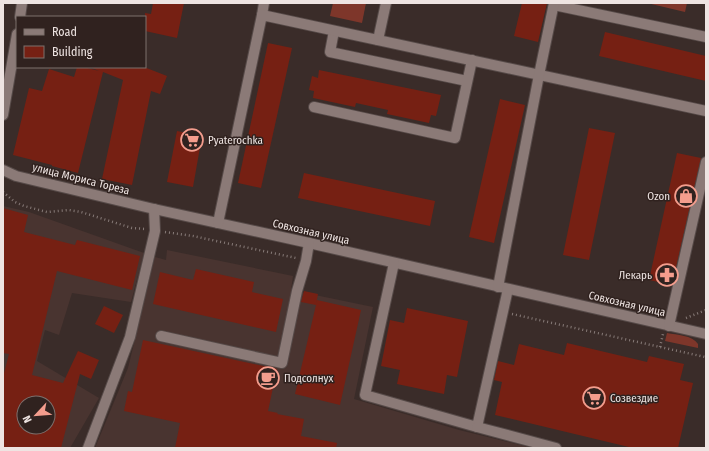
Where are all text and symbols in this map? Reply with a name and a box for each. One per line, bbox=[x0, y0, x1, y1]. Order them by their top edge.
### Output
legend bbox=[16, 16, 146, 68]
text: Road bbox=[52, 25, 77, 39]
text: Building bbox=[52, 45, 93, 59]
supermarket icon: Pyaterochka bbox=[179, 127, 205, 153]
place label: Pyaterochka bbox=[208, 134, 263, 147]
street label: улица Мориса Тореза bbox=[31, 161, 131, 197]
shop icon: Ozon bbox=[673, 183, 699, 209]
place label: Ozon bbox=[647, 190, 670, 203]
street label: Совхозная улица bbox=[271, 217, 351, 247]
pharmacy icon: Лекарь bbox=[654, 262, 680, 288]
place label: Лекарь bbox=[619, 269, 652, 282]
street label: Совхозная улица bbox=[587, 289, 667, 319]
cafe icon: Подсолнух bbox=[255, 365, 281, 391]
place label: Подсолнух bbox=[284, 372, 333, 385]
supermarket icon: Созвездие bbox=[581, 385, 607, 411]
place label: Созвездие bbox=[610, 392, 658, 405]
north arrow bbox=[16, 395, 56, 435]
text: N bbox=[20, 413, 35, 425]

